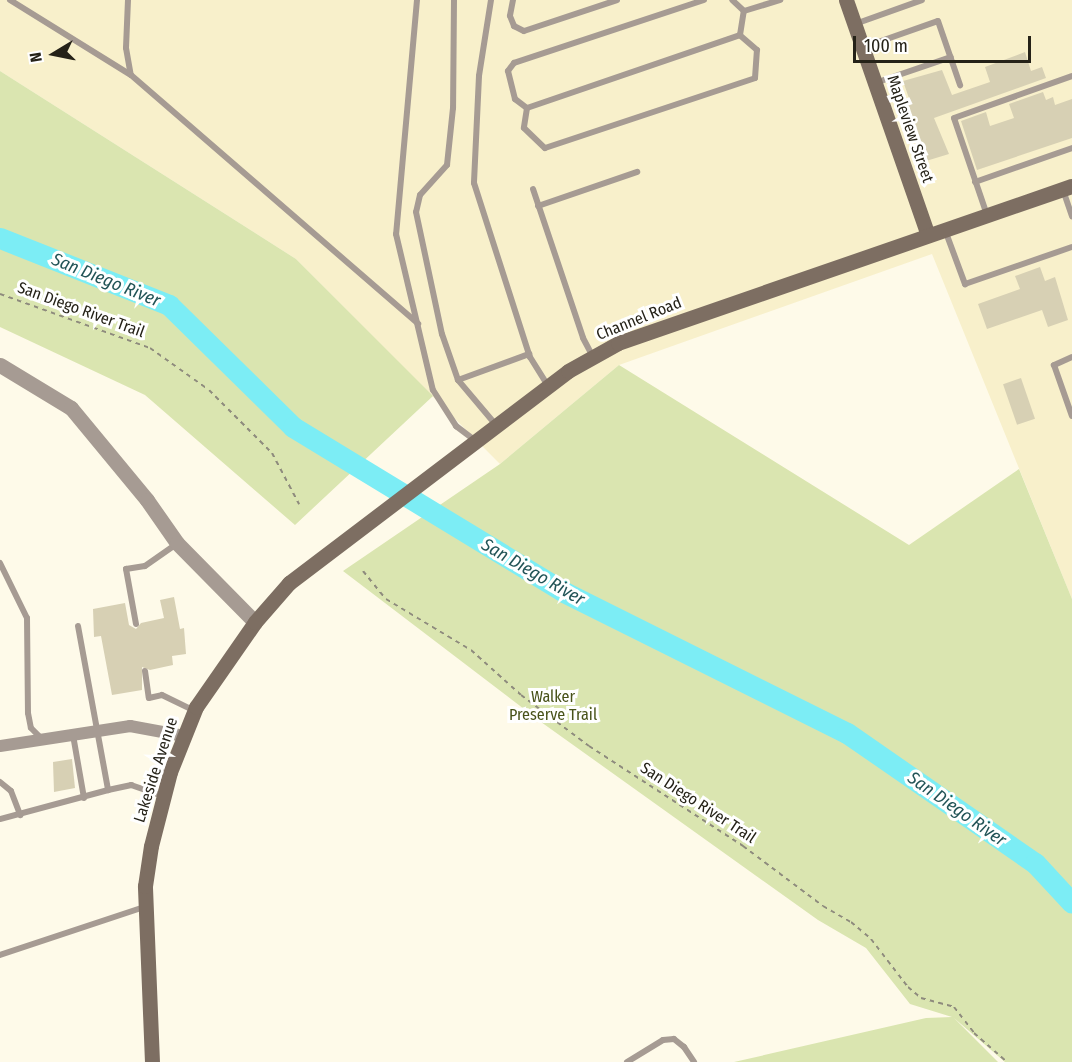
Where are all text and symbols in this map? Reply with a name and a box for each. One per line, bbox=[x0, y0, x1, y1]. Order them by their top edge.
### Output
north arrow bbox=[24, 24, 84, 84]
scale bar bbox=[856, 24, 1034, 62]
text: 100 m bbox=[864, 35, 908, 57]
text: N bbox=[26, 51, 46, 64]
street label: Mapleview Street bbox=[883, 73, 937, 185]
water label: San Diego River bbox=[49, 248, 163, 312]
street label: San Diego River Trail bbox=[15, 278, 147, 342]
street label: Channel Road bbox=[594, 293, 684, 345]
water label: San Diego River bbox=[478, 534, 588, 610]
park label: Walker Preserve Trail bbox=[509, 687, 597, 725]
street label: Lakeside Avenue bbox=[130, 715, 182, 825]
street label: San Diego River Trail bbox=[637, 759, 759, 847]
water label: San Diego River bbox=[904, 767, 1010, 851]

